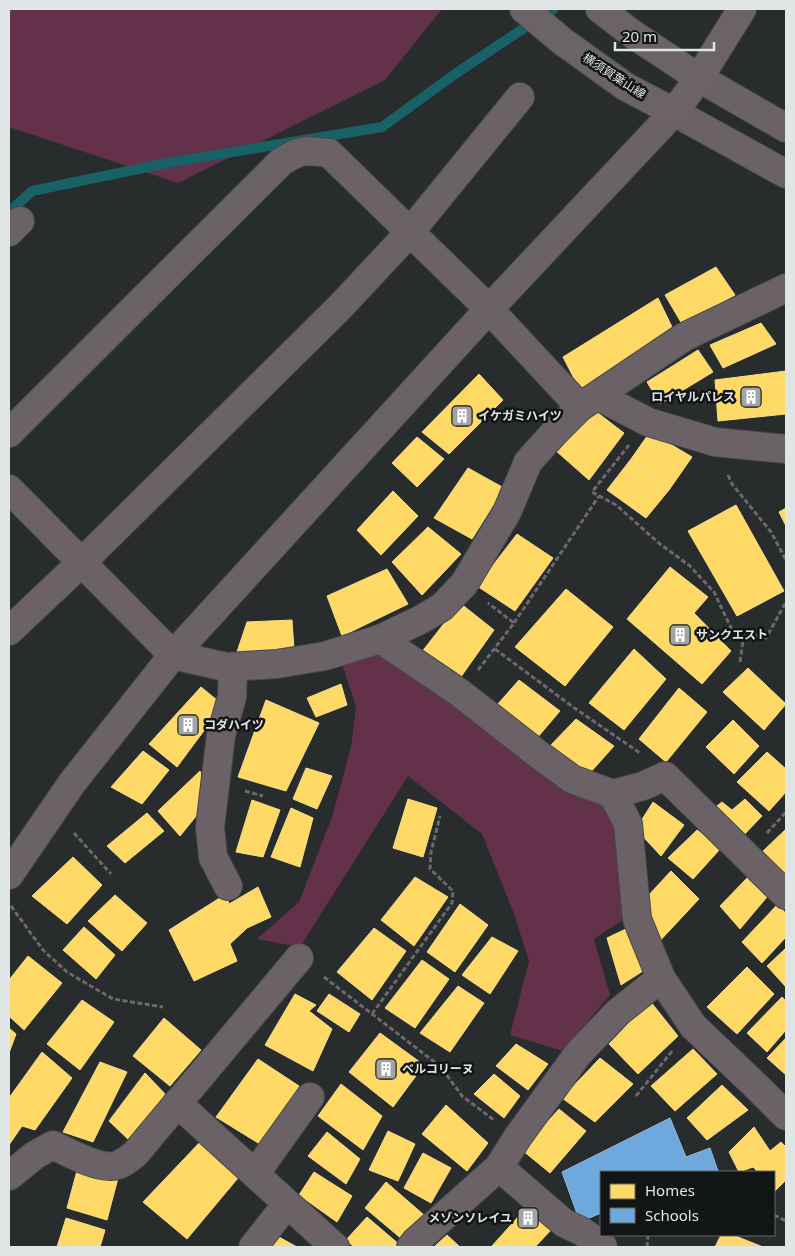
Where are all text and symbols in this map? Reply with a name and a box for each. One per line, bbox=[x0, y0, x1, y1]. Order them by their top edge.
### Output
scale bar bbox=[615, 20, 714, 52]
text: 20 m bbox=[622, 26, 657, 46]
street label: 横須賀葉山線 bbox=[579, 49, 649, 102]
building icon: ロイヤルパレス bbox=[739, 385, 763, 409]
place label: ロイヤルパレス bbox=[651, 388, 735, 405]
building icon: イケガミハイツ bbox=[450, 404, 474, 428]
place label: イケガミハイツ bbox=[478, 407, 562, 424]
building icon: サンクエスト bbox=[668, 623, 692, 647]
place label: サンクエスト bbox=[696, 626, 768, 643]
building icon: コダハイツ bbox=[176, 713, 200, 737]
place label: コダハイツ bbox=[204, 716, 264, 733]
building icon: ベルコリーヌ bbox=[374, 1057, 398, 1081]
place label: ベルコリーヌ bbox=[402, 1060, 474, 1077]
legend bbox=[600, 1171, 775, 1236]
text: Homes bbox=[645, 1180, 695, 1200]
text: Schools bbox=[645, 1205, 699, 1225]
building icon: メゾンソレイユ bbox=[516, 1206, 540, 1230]
place label: メゾンソレイユ bbox=[428, 1209, 512, 1226]

